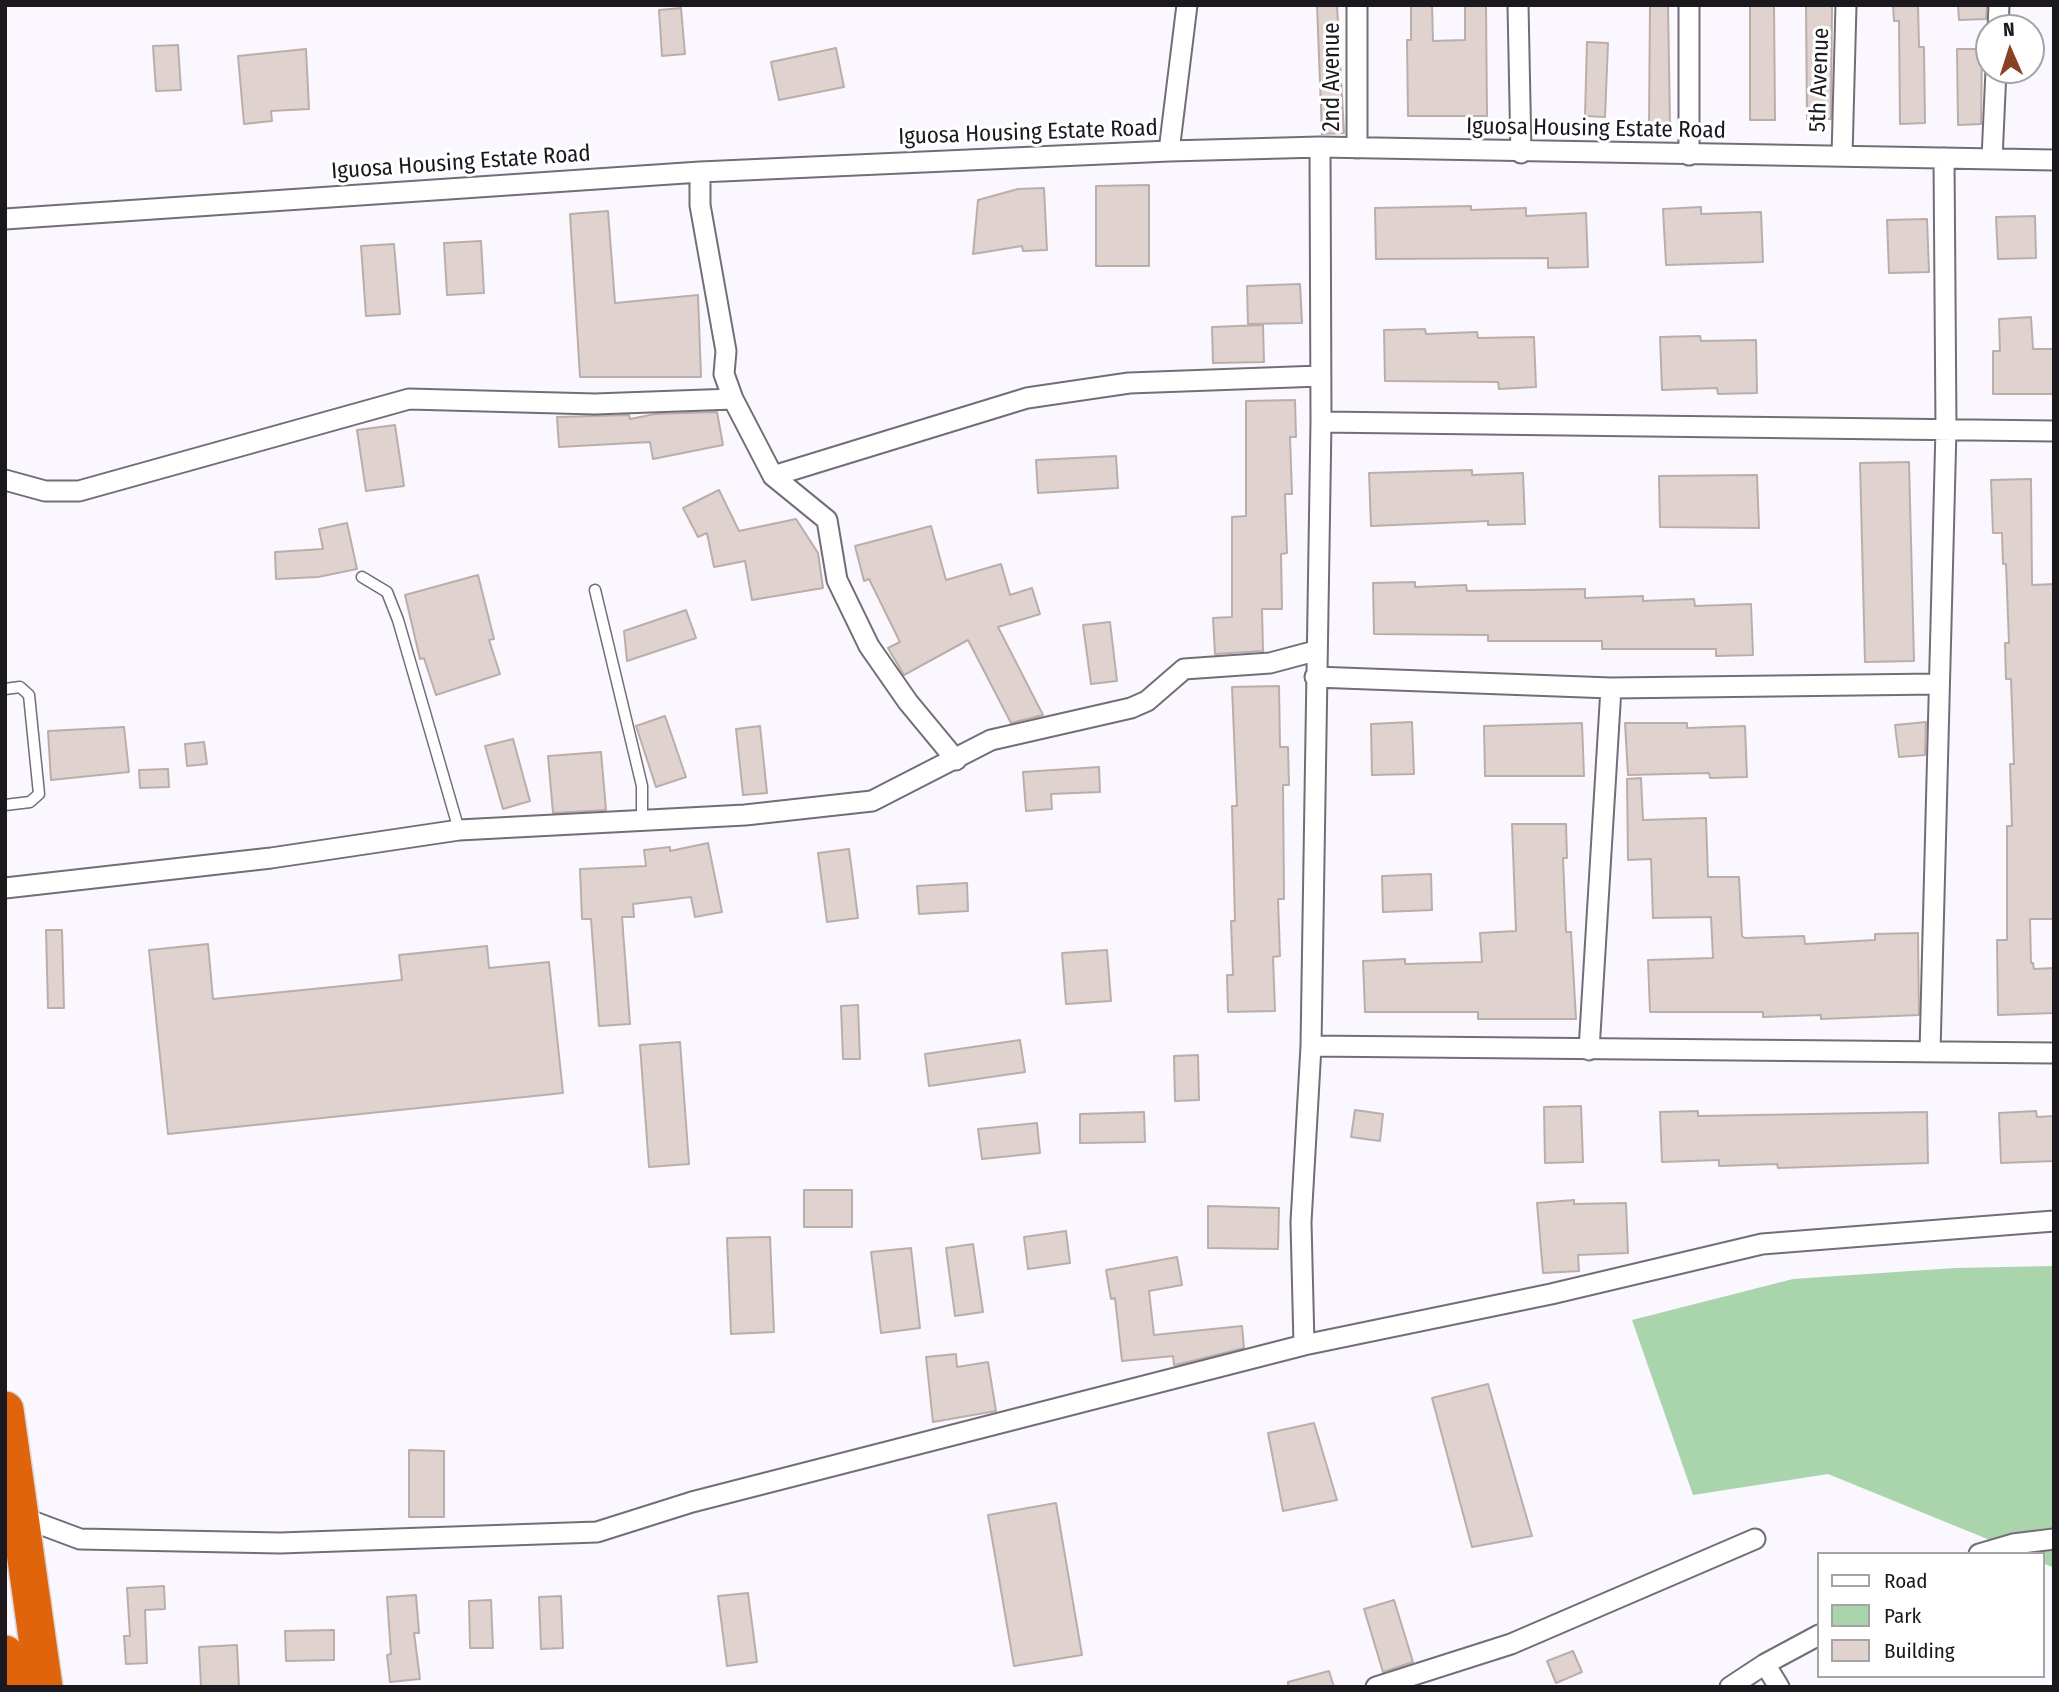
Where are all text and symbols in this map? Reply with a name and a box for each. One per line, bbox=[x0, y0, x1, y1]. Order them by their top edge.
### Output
north arrow bbox=[1975, 14, 2045, 84]
text: N bbox=[2003, 18, 2015, 41]
street label: 2nd Avenue bbox=[1319, 22, 1347, 132]
street label: 5th Avenue bbox=[1804, 27, 1836, 133]
street label: Iguosa Housing Estate Road bbox=[1466, 113, 1726, 145]
street label: Iguosa Housing Estate Road bbox=[898, 115, 1158, 151]
street label: Iguosa Housing Estate Road bbox=[330, 140, 592, 186]
legend bbox=[1818, 1552, 2045, 1678]
text: Road bbox=[1884, 1568, 1928, 1594]
text: Park bbox=[1884, 1603, 1921, 1629]
text: Building bbox=[1884, 1638, 1955, 1664]

